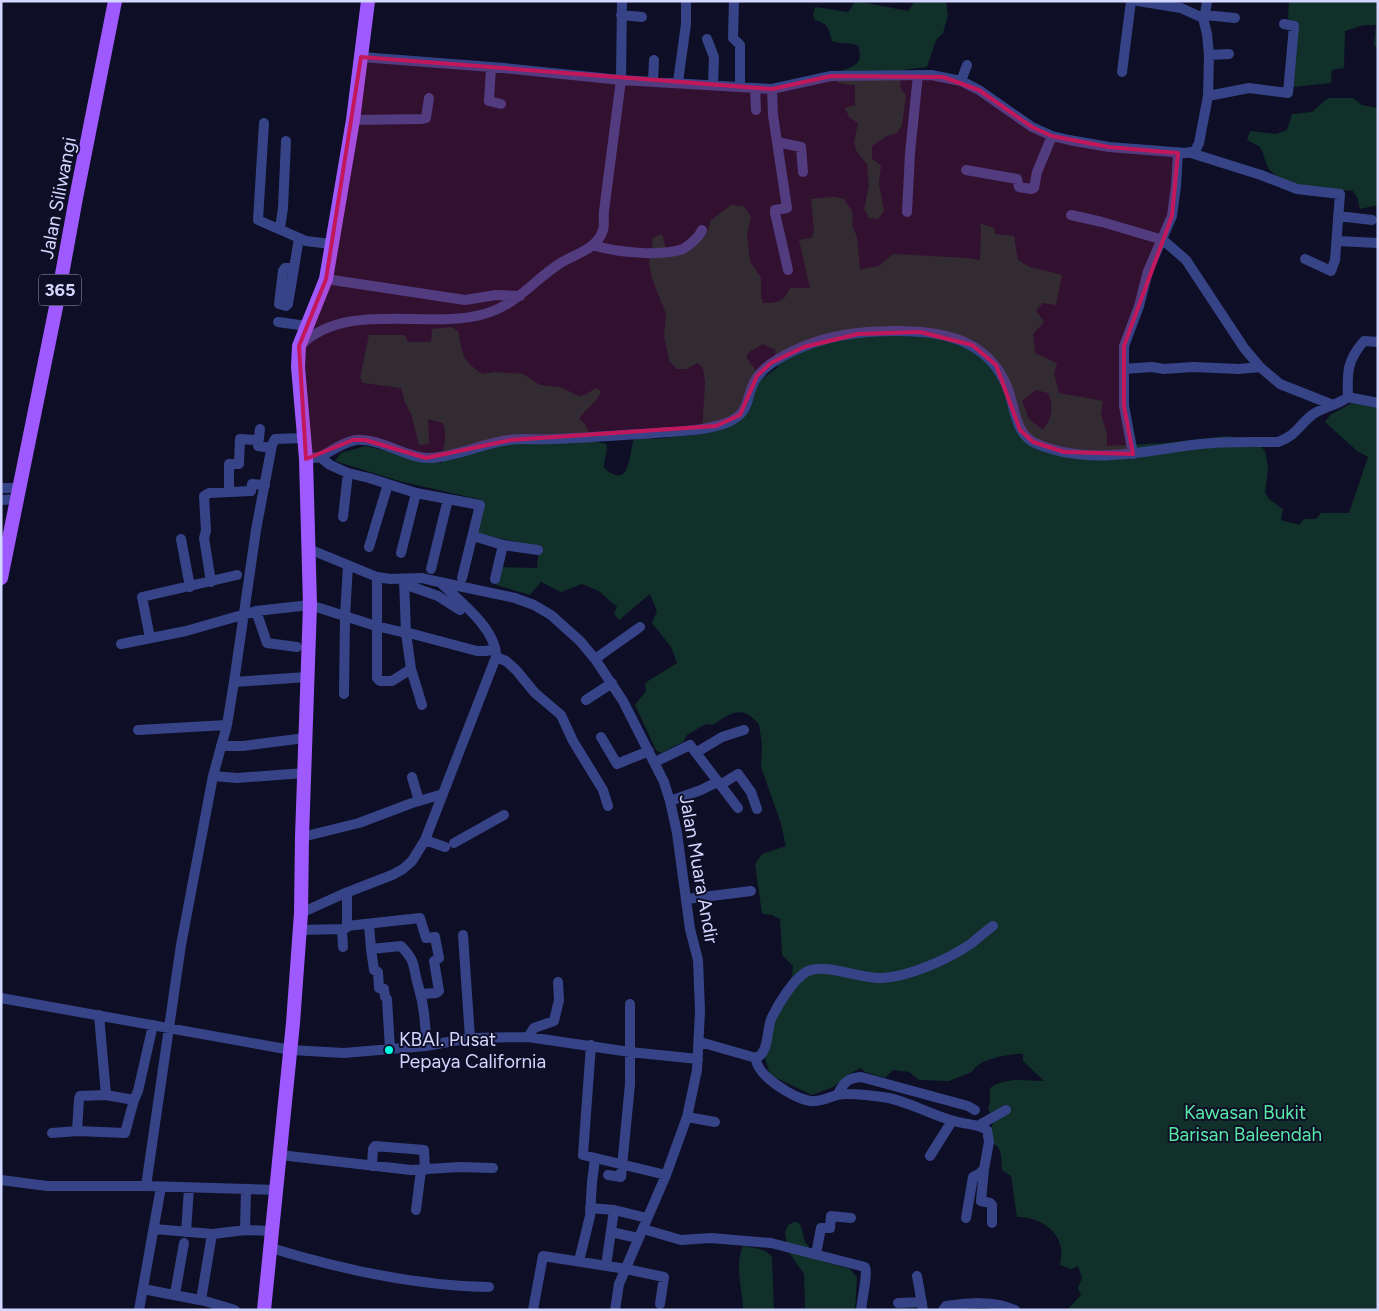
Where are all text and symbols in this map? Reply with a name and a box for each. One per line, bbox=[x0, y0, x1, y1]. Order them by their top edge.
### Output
street label: Jalan Siliwangi bbox=[35, 135, 81, 261]
road number: 365 bbox=[39, 274, 81, 306]
street label: Jalan Muara Andir bbox=[675, 793, 724, 946]
place label: KBAI. Pusat Pepaya California bbox=[399, 1028, 546, 1073]
marker: KBAI. Pusat Pepaya California bbox=[383, 1044, 395, 1056]
park label: Kawasan Bukit Barisan Baleendah bbox=[1168, 1101, 1322, 1146]

